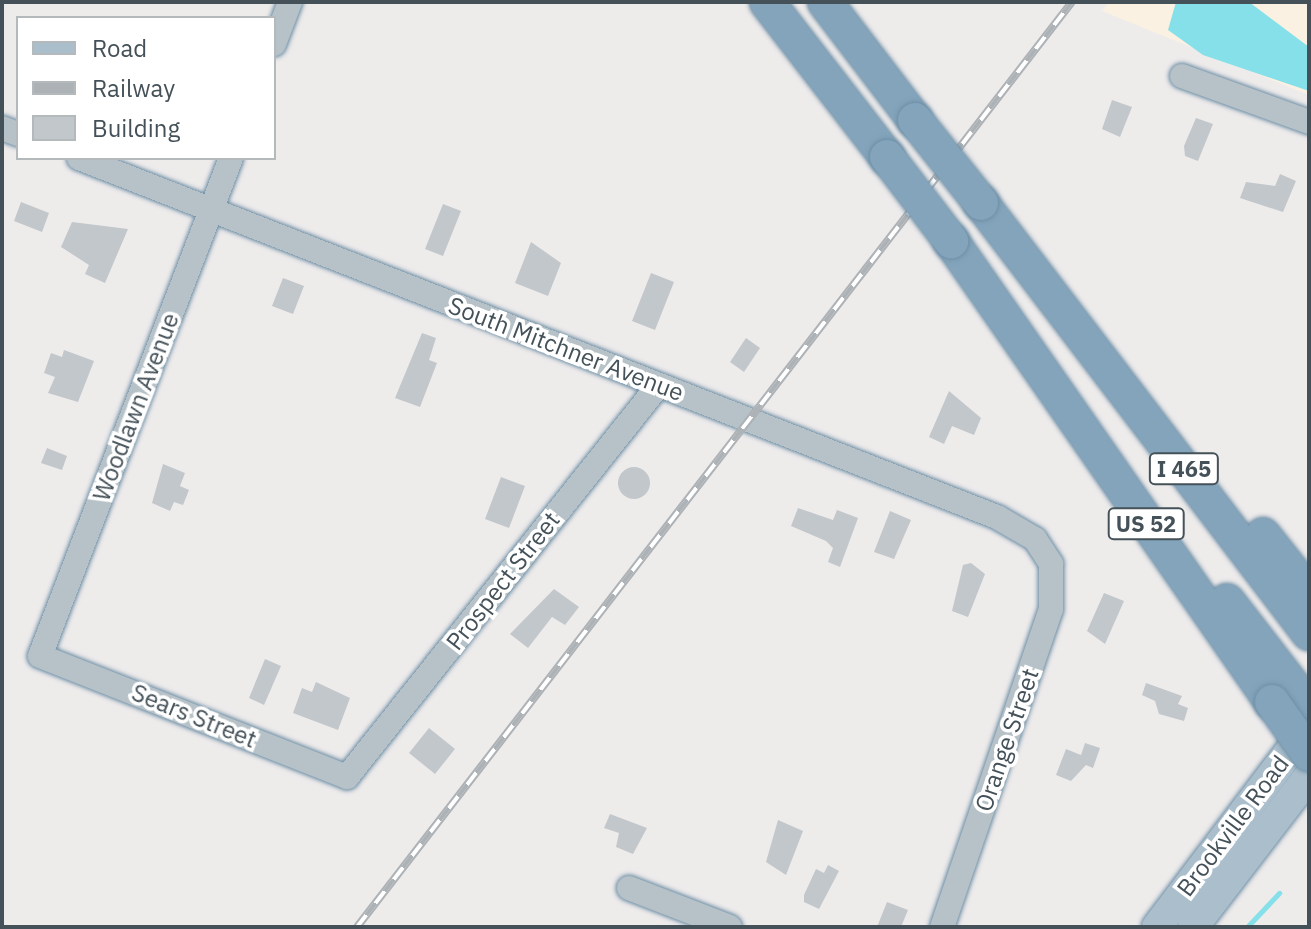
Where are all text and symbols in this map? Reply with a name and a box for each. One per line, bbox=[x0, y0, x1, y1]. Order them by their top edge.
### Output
legend bbox=[16, 16, 276, 160]
text: Road bbox=[92, 32, 147, 64]
text: Railway bbox=[92, 72, 175, 104]
text: Building bbox=[92, 112, 180, 144]
street label: South Mitchner Avenue bbox=[444, 291, 688, 407]
street label: Woodlawn Avenue bbox=[87, 309, 185, 505]
road number: I 465 bbox=[1148, 451, 1220, 487]
street label: Prospect Street bbox=[440, 506, 566, 656]
road number: US 52 bbox=[1106, 506, 1186, 542]
street label: Orange Street bbox=[969, 665, 1045, 815]
street label: Sears Street bbox=[127, 678, 261, 754]
street label: Brookville Road bbox=[1171, 750, 1295, 902]

